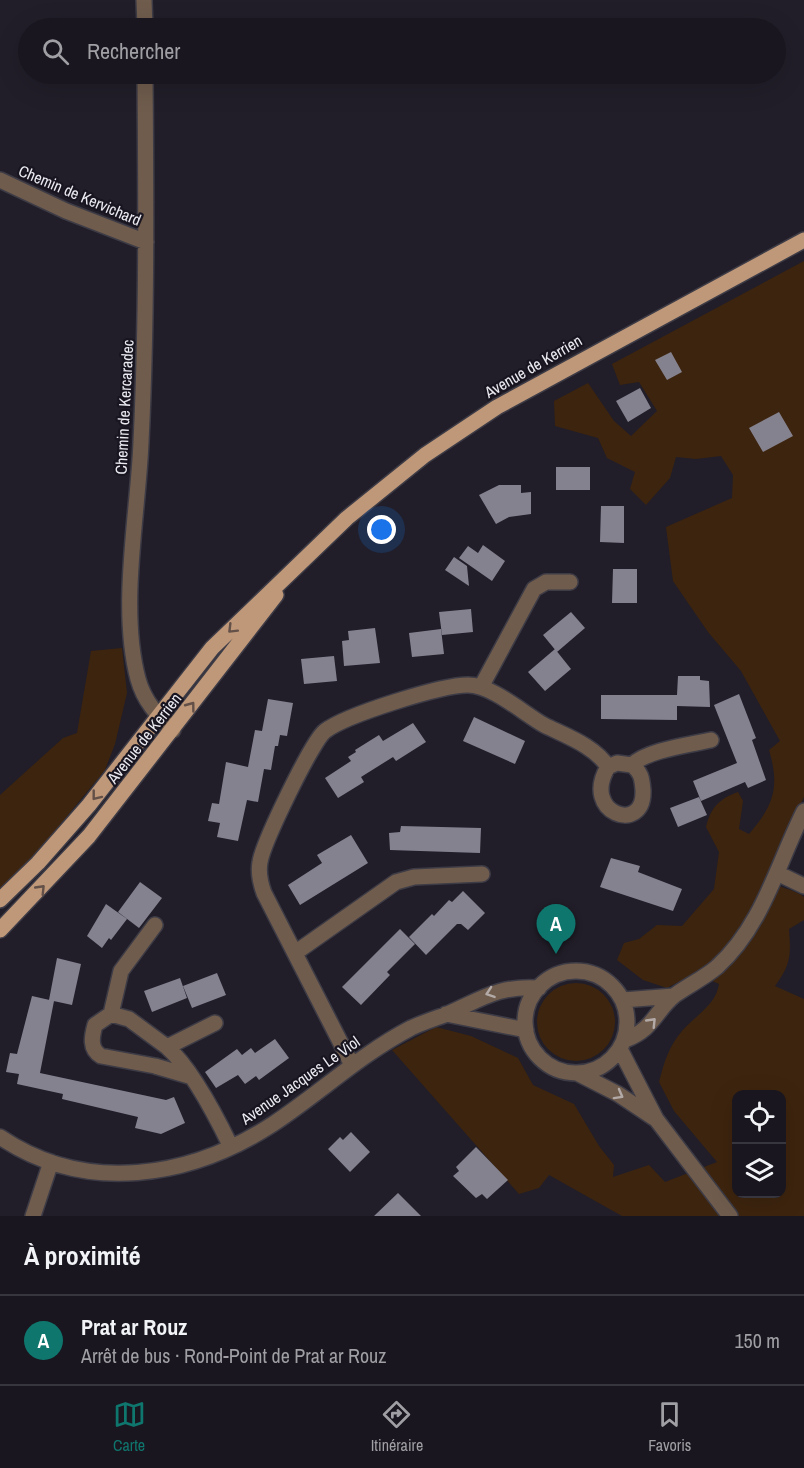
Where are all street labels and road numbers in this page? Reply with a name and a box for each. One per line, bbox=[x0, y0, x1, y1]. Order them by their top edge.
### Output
street label: Chemin de Kervichard bbox=[15, 159, 145, 231]
street label: Avenue de Kerrien bbox=[479, 329, 586, 403]
street label: Chemin de Kercaradec bbox=[109, 339, 139, 475]
street label: Avenue de Kerrien bbox=[101, 688, 186, 789]
street label: Avenue Jacques Le Viol bbox=[235, 1030, 364, 1130]

